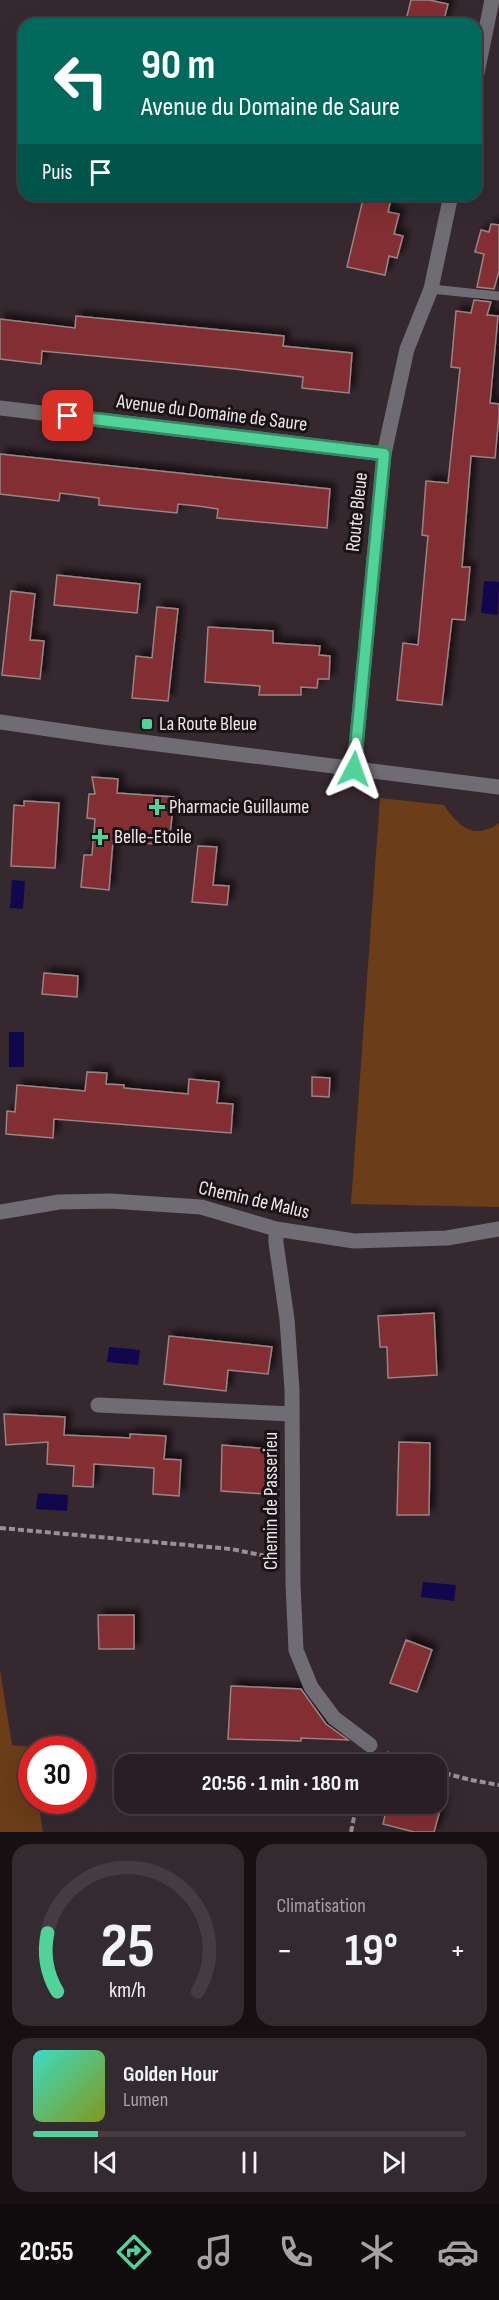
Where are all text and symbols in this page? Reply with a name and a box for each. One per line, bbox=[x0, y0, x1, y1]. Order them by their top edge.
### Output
text: 90 m bbox=[141, 40, 215, 91]
icon: left bbox=[42, 42, 120, 120]
text: Avenue du Domaine de Saure bbox=[141, 91, 400, 123]
icon: arrive bbox=[84, 156, 117, 189]
text: Puis bbox=[42, 159, 72, 186]
street label: Avenue du Domaine de Saure bbox=[114, 389, 309, 437]
pin bbox=[42, 390, 93, 441]
icon: arrive bbox=[51, 399, 84, 432]
street label: Route Bleue bbox=[341, 471, 373, 553]
place label: La Route Bleue bbox=[159, 712, 257, 736]
marker: La Route Bleue bbox=[140, 717, 154, 731]
position arrow bbox=[322, 737, 386, 801]
place label: Pharmacie Guillaume bbox=[169, 795, 309, 819]
marker: Pharmacie Guillaume bbox=[150, 800, 164, 814]
place label: Belle-Etoile bbox=[114, 825, 192, 849]
marker: Belle-Etoile bbox=[91, 828, 109, 846]
street label: Chemin de Malus bbox=[196, 1176, 312, 1224]
street label: Chemin de Passerieu bbox=[259, 1432, 283, 1570]
speed limit sign: 30 bbox=[18, 1736, 96, 1814]
text: 20:56 · 1 min · 180 m bbox=[202, 1770, 359, 1797]
text: Climatisation bbox=[277, 1894, 366, 1918]
text: 25 bbox=[100, 1910, 155, 1985]
text: 19° bbox=[345, 1924, 398, 1979]
text: − bbox=[277, 1931, 293, 1971]
text: + bbox=[450, 1931, 466, 1971]
text: km/h bbox=[109, 1978, 146, 2003]
text: Golden Hour bbox=[123, 2061, 219, 2088]
text: Lumen bbox=[123, 2088, 168, 2112]
icon: previous bbox=[89, 2146, 122, 2179]
icon: pause bbox=[233, 2146, 266, 2179]
icon: next bbox=[377, 2146, 410, 2179]
icon: directions bbox=[113, 2231, 155, 2273]
icon: music bbox=[194, 2231, 236, 2273]
icon: phone bbox=[275, 2231, 317, 2273]
icon: climate bbox=[356, 2231, 398, 2273]
icon: car bbox=[437, 2231, 479, 2273]
text: 20:55 bbox=[20, 2236, 74, 2268]

